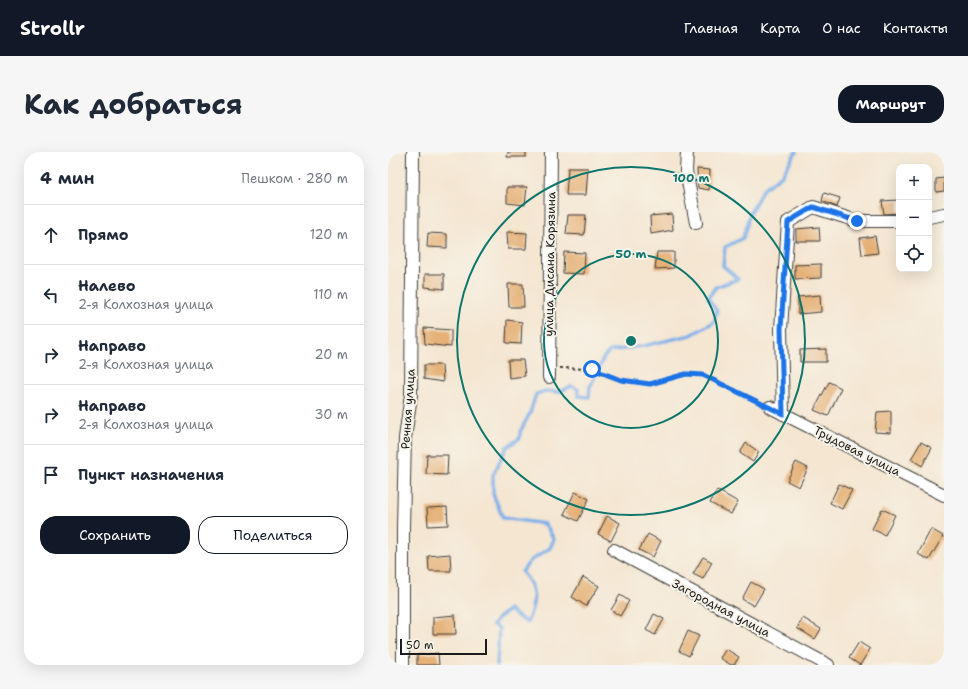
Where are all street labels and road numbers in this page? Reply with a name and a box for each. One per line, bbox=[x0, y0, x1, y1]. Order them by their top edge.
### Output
street label: улица Дисана Корязина bbox=[541, 191, 559, 336]
street label: Речная улица bbox=[397, 368, 419, 450]
street label: Трудовая улица bbox=[811, 422, 903, 480]
street label: Загородная улица bbox=[669, 575, 773, 641]

